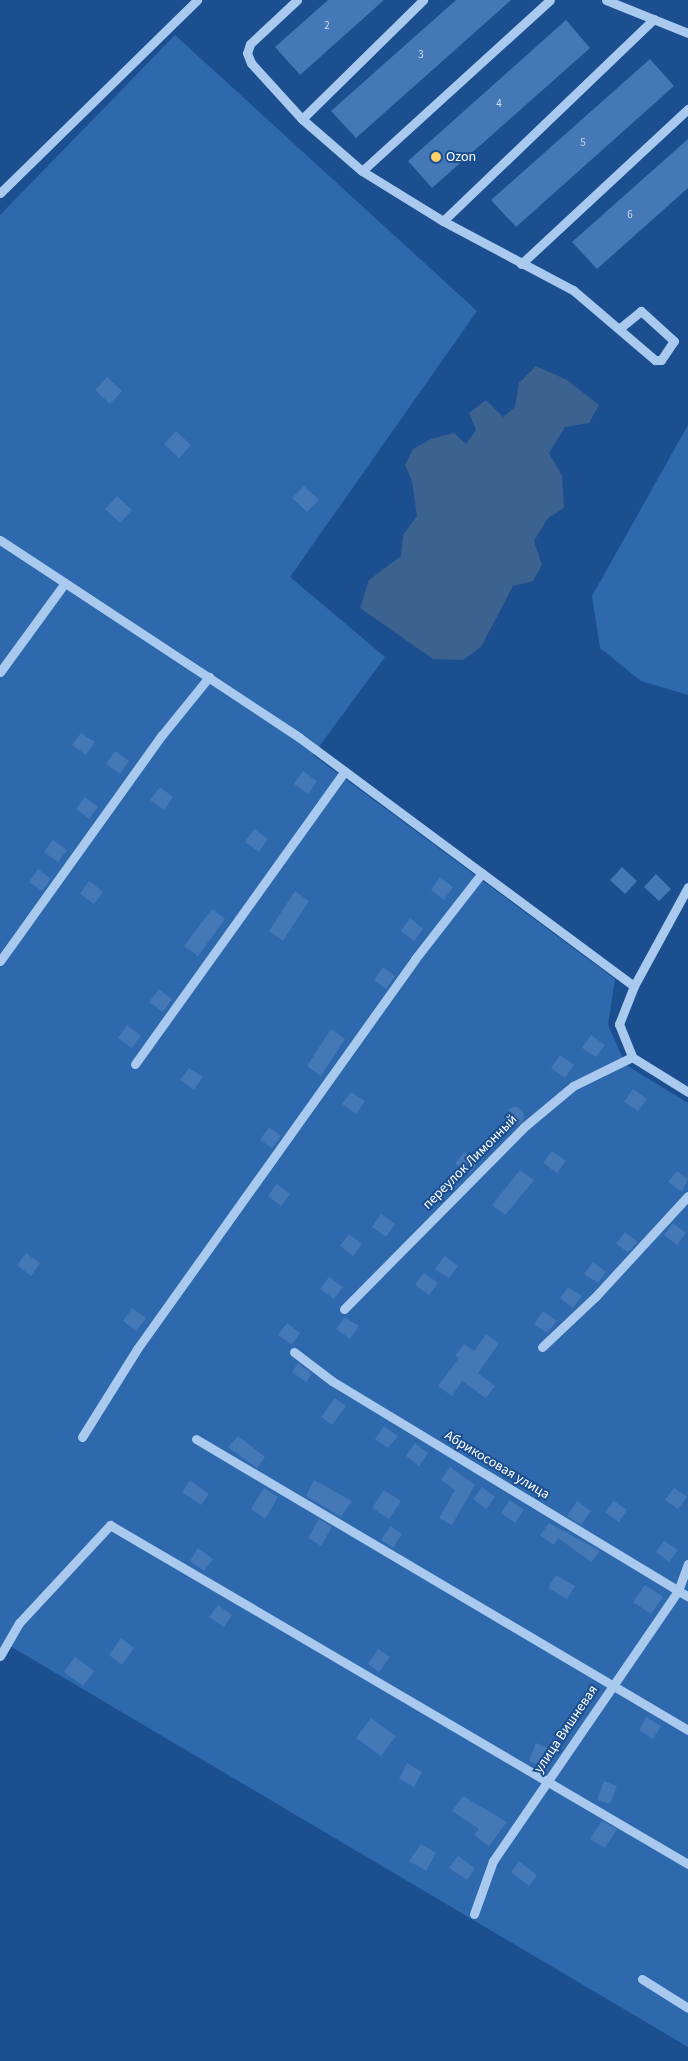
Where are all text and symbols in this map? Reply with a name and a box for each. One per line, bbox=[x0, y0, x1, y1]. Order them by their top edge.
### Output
house number: 2 bbox=[324, 19, 330, 33]
house number: 3 bbox=[418, 48, 424, 62]
house number: 4 bbox=[496, 97, 502, 111]
house number: 5 bbox=[580, 136, 586, 150]
place label: Ozon bbox=[446, 149, 476, 165]
marker: Ozon bbox=[430, 151, 442, 163]
house number: 6 bbox=[627, 208, 633, 222]
street label: переулок Лимонный bbox=[419, 1111, 521, 1213]
street label: Абрикосовая улица bbox=[441, 1427, 553, 1503]
street label: улица Вишневая bbox=[530, 1682, 602, 1776]

